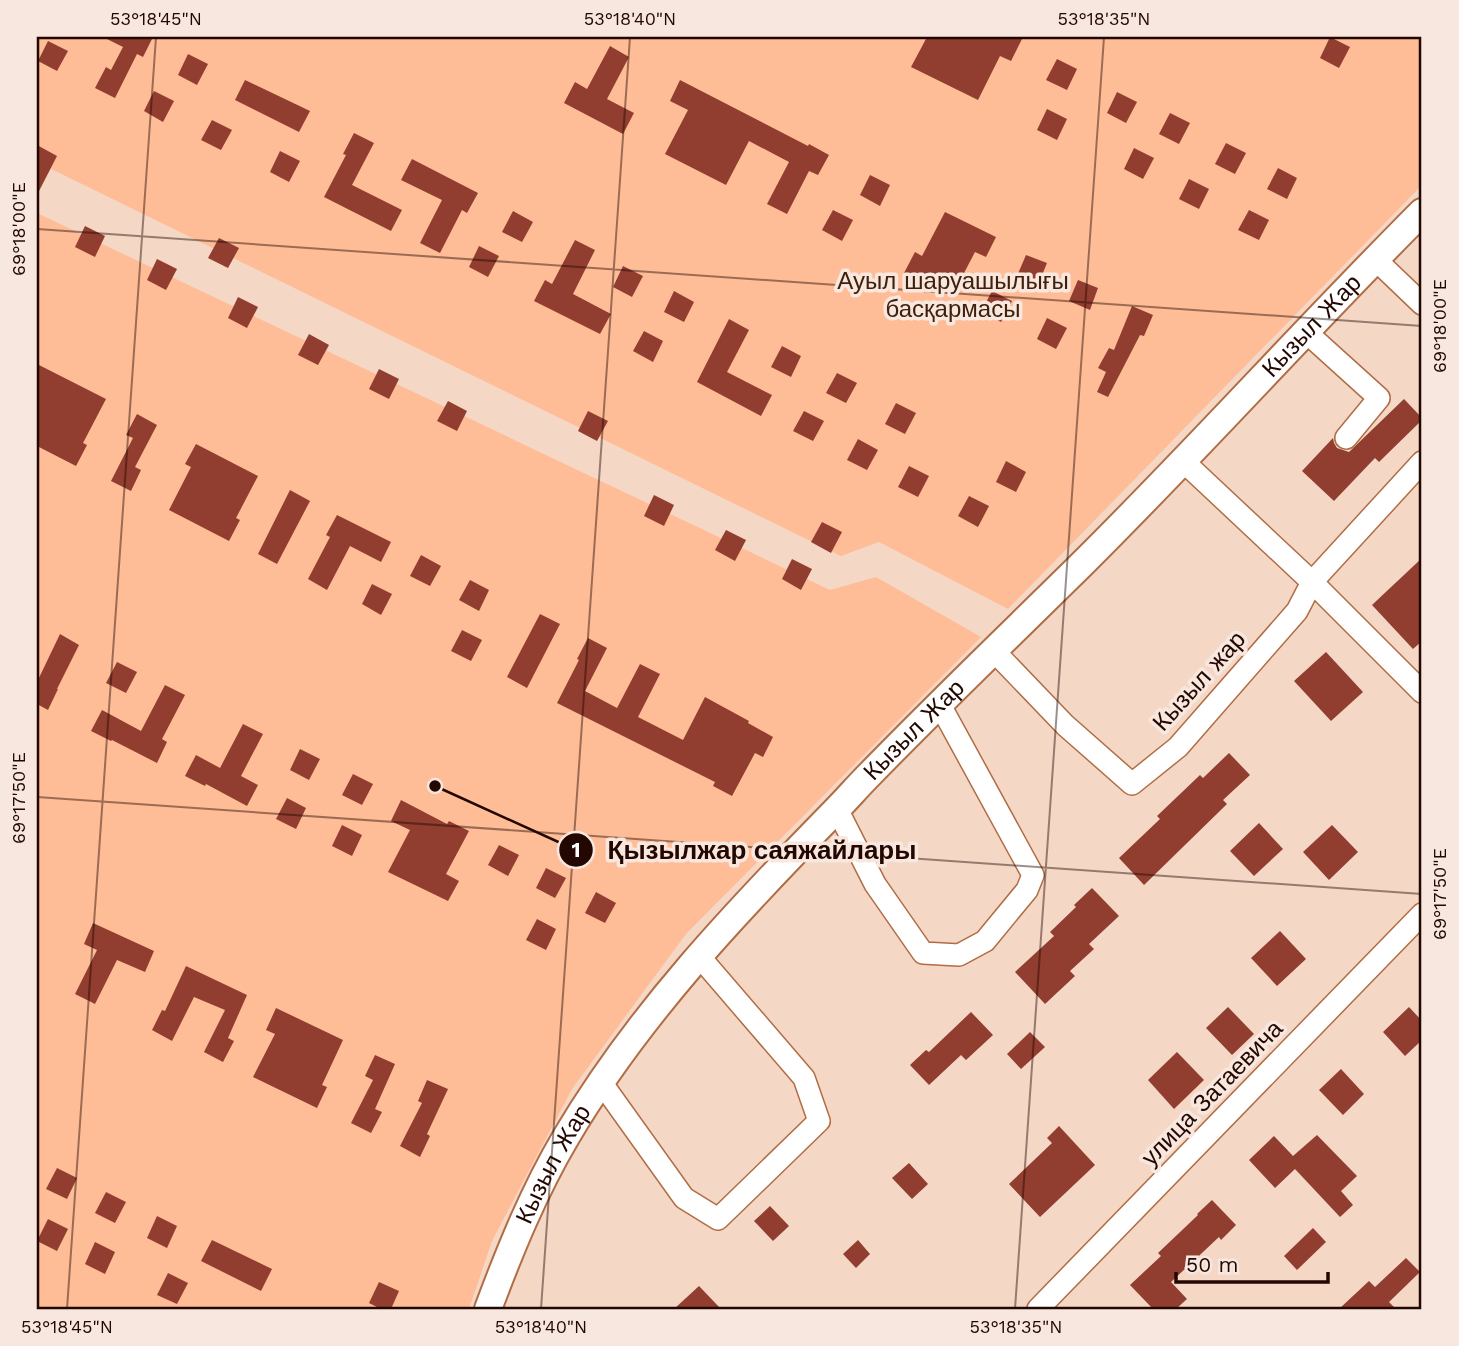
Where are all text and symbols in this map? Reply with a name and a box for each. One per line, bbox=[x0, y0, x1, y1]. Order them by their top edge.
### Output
text: 53°18'45"N bbox=[110, 8, 202, 29]
text: 53°18'40"N bbox=[584, 8, 676, 29]
text: 53°18'35"N bbox=[1057, 8, 1151, 29]
text: 69°18'00"E bbox=[8, 182, 29, 276]
park label: Ауыл шаруашылығы басқармасы bbox=[837, 267, 1069, 323]
street label: Кызыл Жар bbox=[1256, 269, 1367, 383]
text: 69°18'00"E bbox=[1429, 279, 1450, 373]
street label: Кызыл жар bbox=[1147, 625, 1251, 737]
street label: Кызыл Жар bbox=[858, 674, 970, 786]
text: 69°17'50"E bbox=[8, 752, 29, 844]
callout: Қызылжар саяжайлары bbox=[559, 826, 931, 873]
text: Қызылжар саяжайлары bbox=[608, 835, 916, 865]
text: 1 bbox=[571, 837, 581, 862]
text: 69°17'50"E bbox=[1429, 848, 1450, 940]
street label: улица Затаевича bbox=[1136, 1014, 1289, 1171]
street label: Кызыл Жар bbox=[510, 1099, 596, 1228]
scale bar bbox=[1176, 1241, 1328, 1285]
text: 50 m bbox=[1186, 1252, 1238, 1277]
text: 53°18'45"N bbox=[21, 1316, 113, 1337]
text: 53°18'40"N bbox=[495, 1316, 587, 1337]
text: 53°18'35"N bbox=[969, 1316, 1063, 1337]

